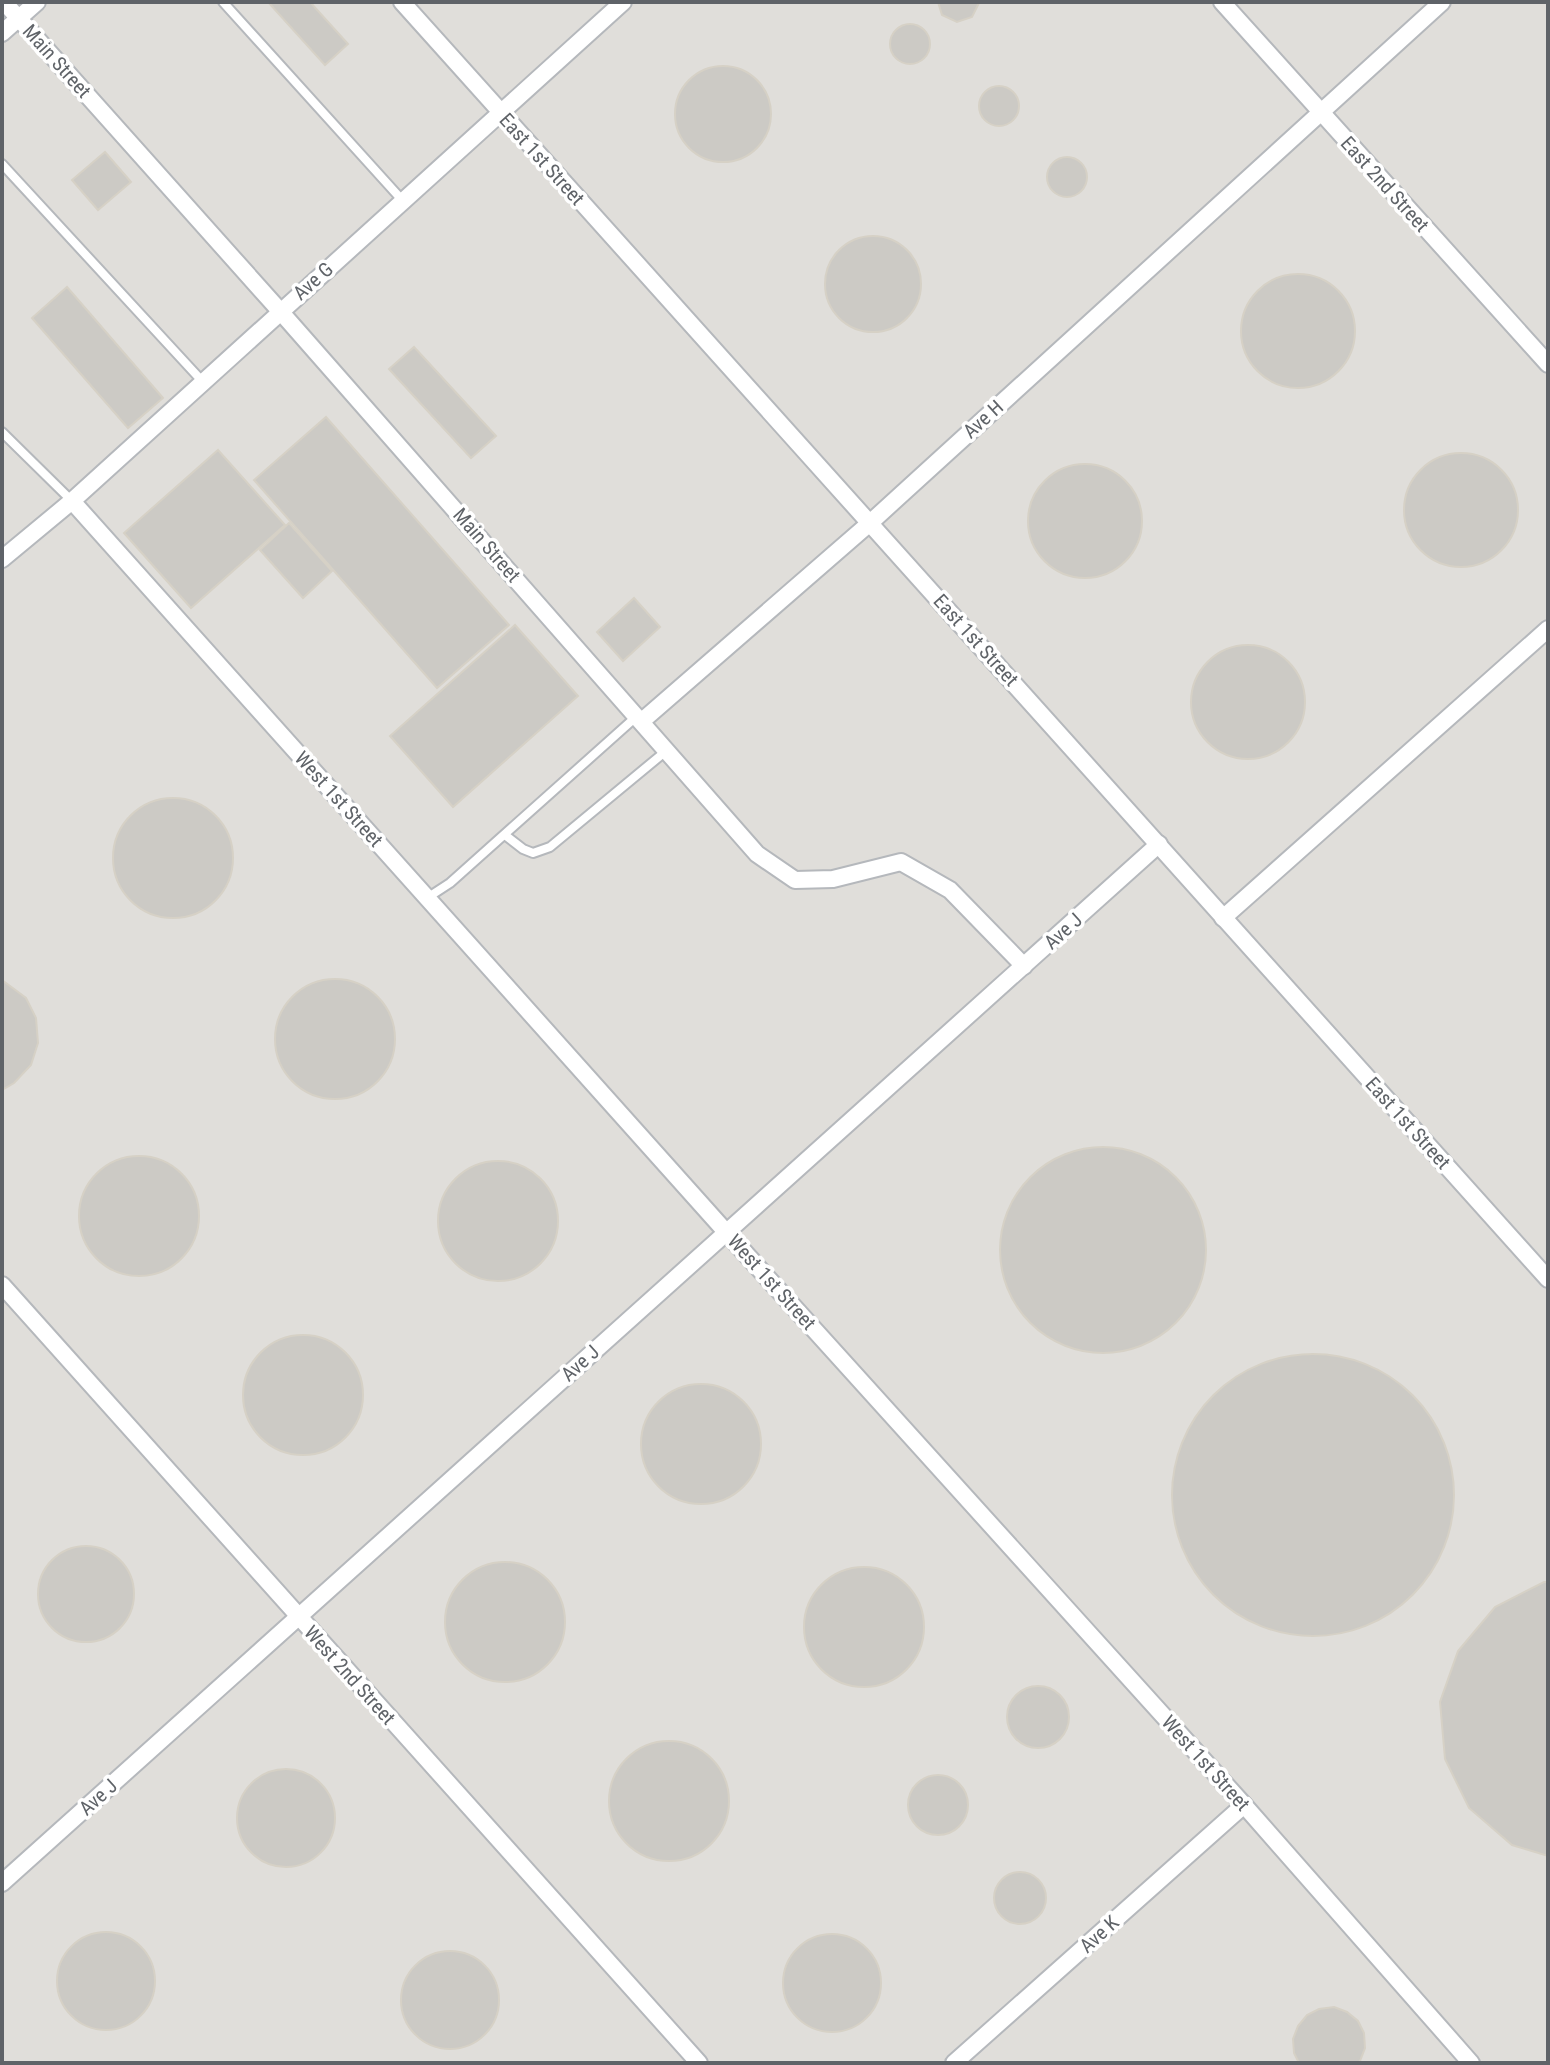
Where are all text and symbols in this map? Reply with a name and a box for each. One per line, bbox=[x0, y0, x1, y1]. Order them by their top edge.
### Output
street label: Main Street bbox=[18, 19, 96, 103]
street label: East 1st Street bbox=[494, 108, 590, 210]
street label: East 2nd Street bbox=[1336, 131, 1434, 237]
street label: Ave G bbox=[288, 257, 338, 305]
street label: Ave H bbox=[958, 395, 1008, 443]
street label: Main Street bbox=[448, 503, 526, 587]
street label: East 1st Street bbox=[928, 589, 1024, 691]
street label: West 1st Street bbox=[290, 746, 388, 852]
street label: Ave J bbox=[1039, 908, 1087, 954]
street label: East 1st Street bbox=[1360, 1072, 1456, 1174]
street label: West 1st Street bbox=[723, 1229, 821, 1335]
street label: Ave J bbox=[556, 1340, 604, 1386]
street label: West 2nd Street bbox=[299, 1621, 401, 1729]
street label: West 1st Street bbox=[1157, 1710, 1255, 1816]
street label: Ave J bbox=[74, 1774, 122, 1820]
street label: Ave K bbox=[1074, 1910, 1124, 1958]

